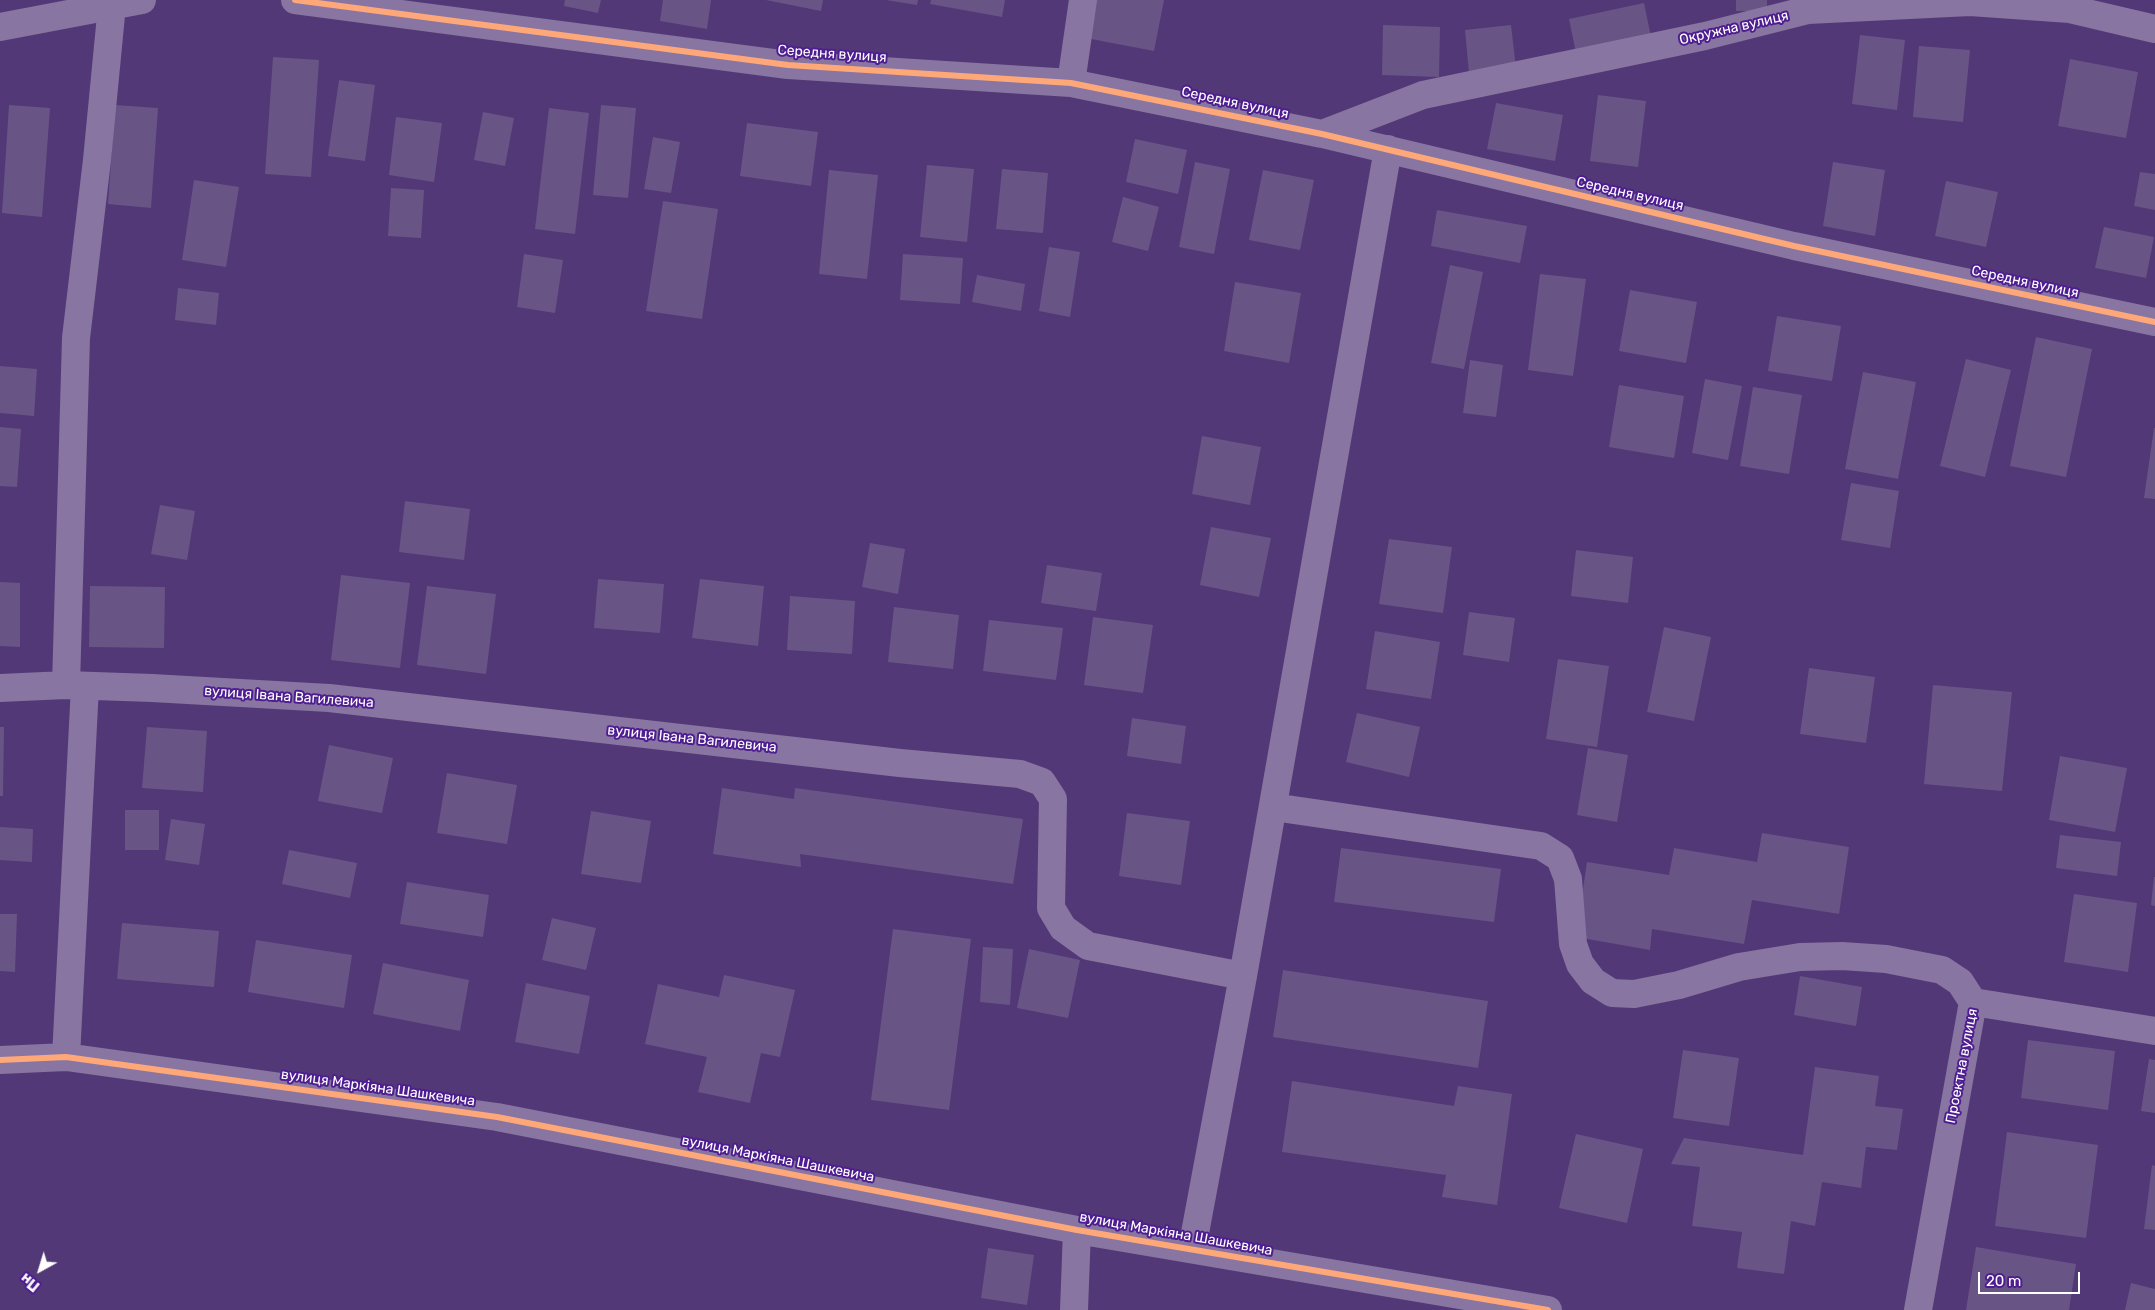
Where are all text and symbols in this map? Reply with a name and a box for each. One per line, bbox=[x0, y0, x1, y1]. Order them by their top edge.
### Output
street label: Окружна вулиця bbox=[1678, 7, 1790, 49]
street label: Середня вулиця bbox=[777, 42, 887, 66]
street label: Середня вулиця bbox=[1180, 83, 1290, 123]
street label: Середня вулиця bbox=[1575, 174, 1685, 214]
street label: Середня вулиця bbox=[1970, 262, 2080, 302]
street label: вулиця Івана Вагилевича bbox=[204, 683, 374, 711]
street label: вулиця Івана Вагилевича bbox=[607, 722, 777, 756]
street label: Проектна вулиця bbox=[1943, 1007, 1981, 1125]
street label: вулиця Маркіяна Шашкевича bbox=[280, 1066, 476, 1110]
street label: вулиця Маркіяна Шашкевича bbox=[680, 1132, 876, 1186]
street label: вулиця Маркіяна Шашкевича bbox=[1078, 1209, 1274, 1259]
north arrow bbox=[15, 1245, 65, 1295]
scale bar bbox=[1980, 1262, 2082, 1294]
text: Пн bbox=[17, 1269, 43, 1295]
text: 20 m bbox=[1986, 1272, 2021, 1290]

